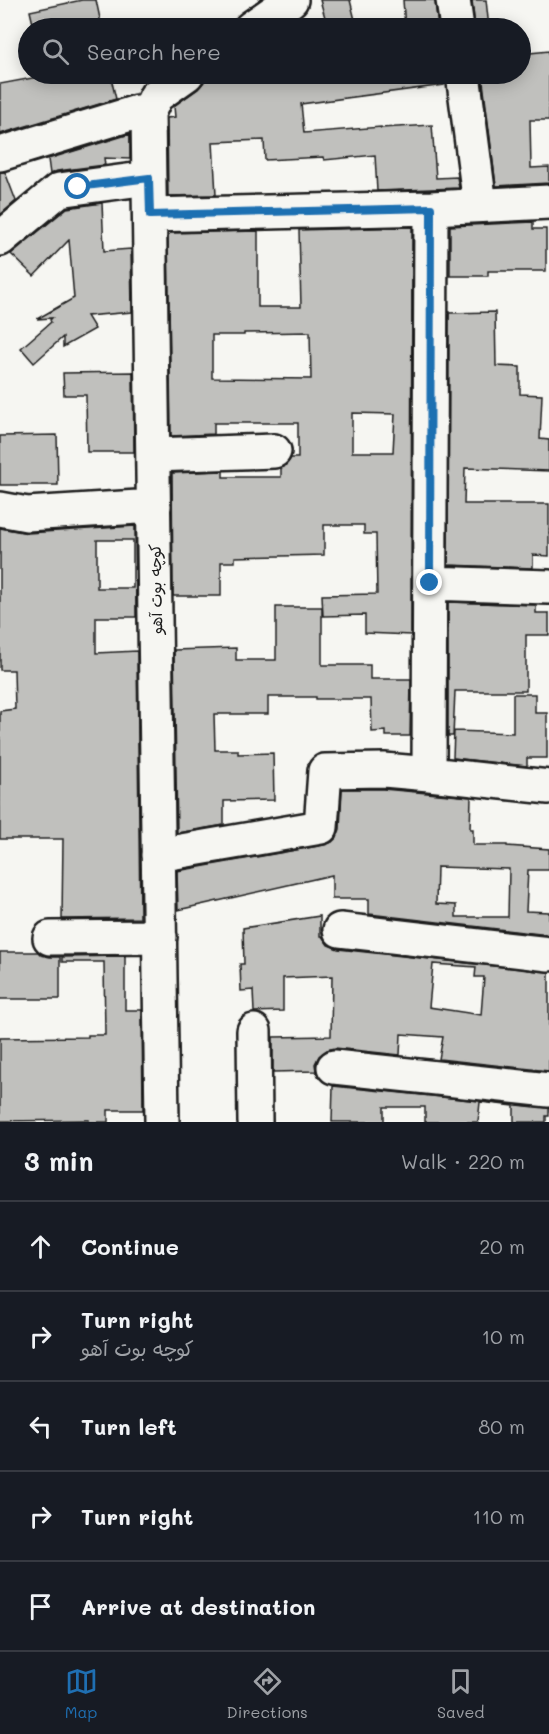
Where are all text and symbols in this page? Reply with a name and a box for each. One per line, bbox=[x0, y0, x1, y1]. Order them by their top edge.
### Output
search box bbox=[18, 18, 531, 84]
icon: search bbox=[39, 35, 72, 68]
text: Search here bbox=[87, 37, 221, 66]
route start bbox=[64, 173, 90, 199]
street label: کوچه بوت آهو bbox=[144, 544, 167, 636]
route end bbox=[416, 569, 442, 595]
text: 3 min bbox=[24, 1144, 93, 1178]
text: Walk · 220 m bbox=[401, 1148, 525, 1174]
icon: ahead bbox=[24, 1230, 57, 1263]
text: Continue bbox=[81, 1232, 179, 1261]
text: 20 m bbox=[479, 1233, 525, 1259]
text: Turn right bbox=[81, 1305, 193, 1334]
icon: right bbox=[24, 1320, 57, 1353]
text: 10 m bbox=[481, 1323, 525, 1349]
text: کوچه بوت آهو bbox=[81, 1335, 194, 1361]
icon: left bbox=[24, 1410, 57, 1443]
text: Turn left bbox=[81, 1412, 177, 1441]
text: 80 m bbox=[478, 1413, 525, 1439]
icon: right bbox=[24, 1500, 57, 1533]
text: Turn right bbox=[81, 1502, 193, 1531]
text: 110 m bbox=[472, 1503, 525, 1529]
icon: arrive bbox=[24, 1590, 57, 1623]
text: Arrive at destination bbox=[81, 1592, 316, 1621]
tab: Map bbox=[65, 1665, 98, 1722]
tab: Directions bbox=[227, 1665, 308, 1722]
tab: Saved bbox=[437, 1665, 484, 1722]

